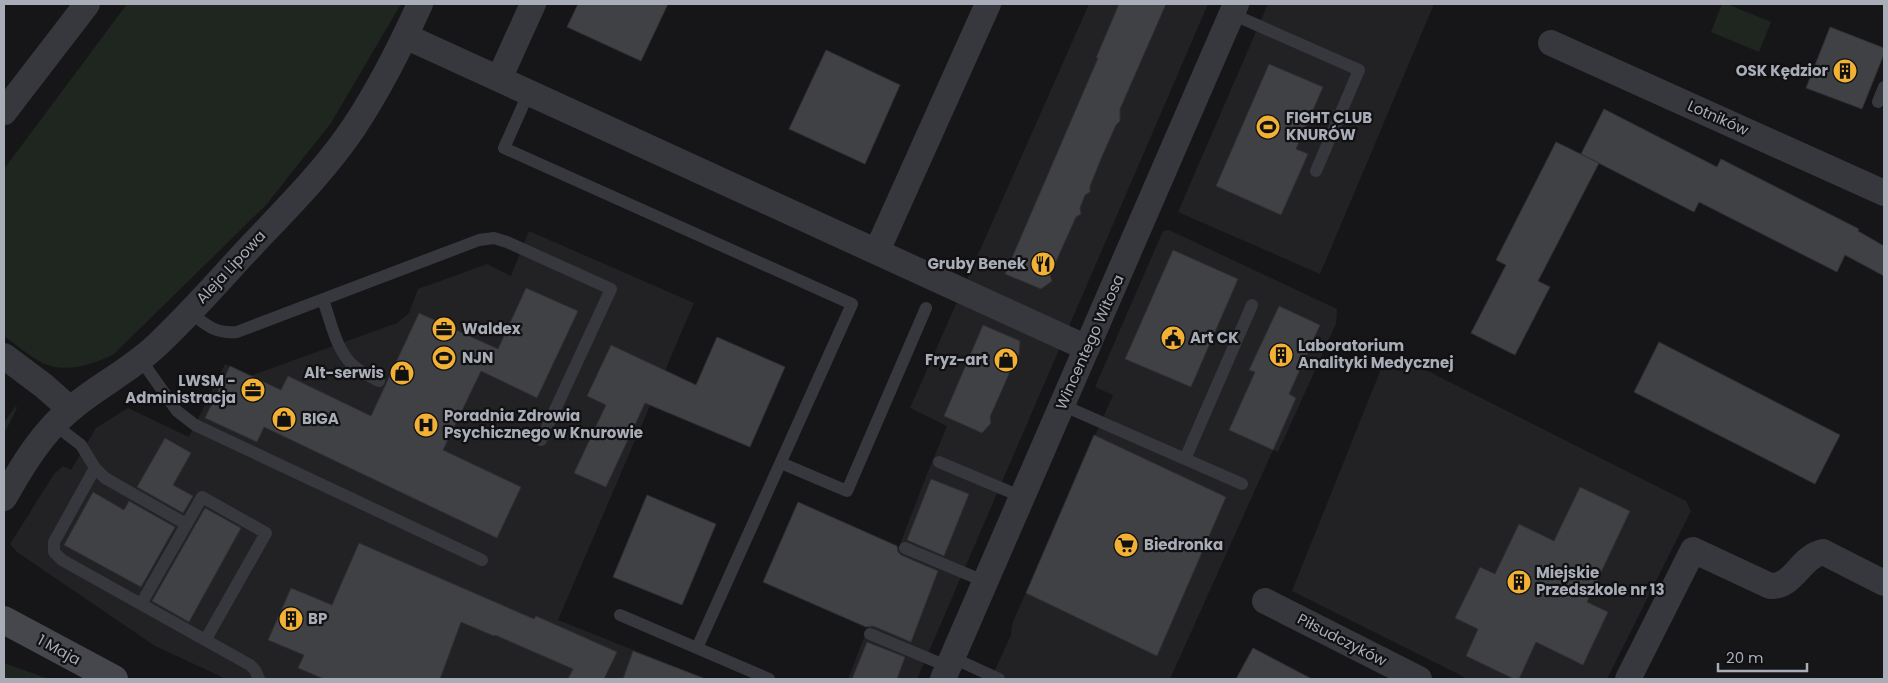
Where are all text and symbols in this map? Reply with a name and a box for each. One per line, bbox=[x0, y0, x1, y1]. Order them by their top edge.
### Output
building icon: OSK Kędzior bbox=[1832, 58, 1858, 84]
place label: OSK Kędzior bbox=[1736, 60, 1829, 81]
street label: Lotników bbox=[1684, 95, 1753, 141]
place label: FIGHT CLUB KNURÓW bbox=[1286, 107, 1372, 145]
sports icon: FIGHT CLUB KNURÓW bbox=[1255, 114, 1281, 140]
street label: Aleja Lipowa bbox=[191, 225, 270, 308]
restaurant icon: Gruby Benek bbox=[1030, 251, 1056, 277]
place label: Gruby Benek bbox=[927, 253, 1027, 274]
street label: Wincentego Witosa bbox=[1050, 271, 1129, 413]
office icon: Waldex bbox=[431, 316, 457, 342]
place label: Waldex bbox=[462, 318, 521, 339]
public building icon: Art CK bbox=[1160, 325, 1186, 351]
place label: Art CK bbox=[1190, 327, 1239, 348]
place label: Laboratorium Analityki Medycznej bbox=[1298, 335, 1454, 373]
building icon: Laboratorium Analityki Medycznej bbox=[1268, 342, 1294, 368]
sports icon: NJN bbox=[431, 345, 457, 371]
place label: NJN bbox=[462, 347, 493, 368]
shop icon: Fryz-art bbox=[993, 347, 1019, 373]
place label: Fryz-art bbox=[925, 349, 988, 370]
shop icon: Alt-serwis bbox=[389, 360, 415, 386]
place label: Alt-serwis bbox=[304, 362, 384, 383]
place label: LWSM - Administracja bbox=[125, 370, 236, 408]
office icon: LWSM - Administracja bbox=[240, 377, 266, 403]
place label: Poradnia Zdrowia Psychicznego w Knurowie bbox=[444, 405, 643, 443]
shop icon: BIGA bbox=[271, 406, 297, 432]
place label: BIGA bbox=[302, 408, 339, 429]
hospital icon: Poradnia Zdrowia Psychicznego w Knurowie bbox=[413, 412, 439, 438]
supermarket icon: Biedronka bbox=[1113, 532, 1139, 558]
place label: Biedronka bbox=[1144, 534, 1223, 555]
place label: Miejskie Przedszkole nr 13 bbox=[1536, 562, 1665, 600]
building icon: Miejskie Przedszkole nr 13 bbox=[1506, 569, 1532, 595]
building icon: BP bbox=[278, 606, 304, 632]
place label: BP bbox=[308, 608, 327, 629]
street label: Piłsudczyków bbox=[1294, 608, 1391, 671]
street label: 1 Maja bbox=[34, 629, 84, 670]
scale bar bbox=[1718, 640, 1807, 672]
text: 20 m bbox=[1726, 647, 1764, 668]

